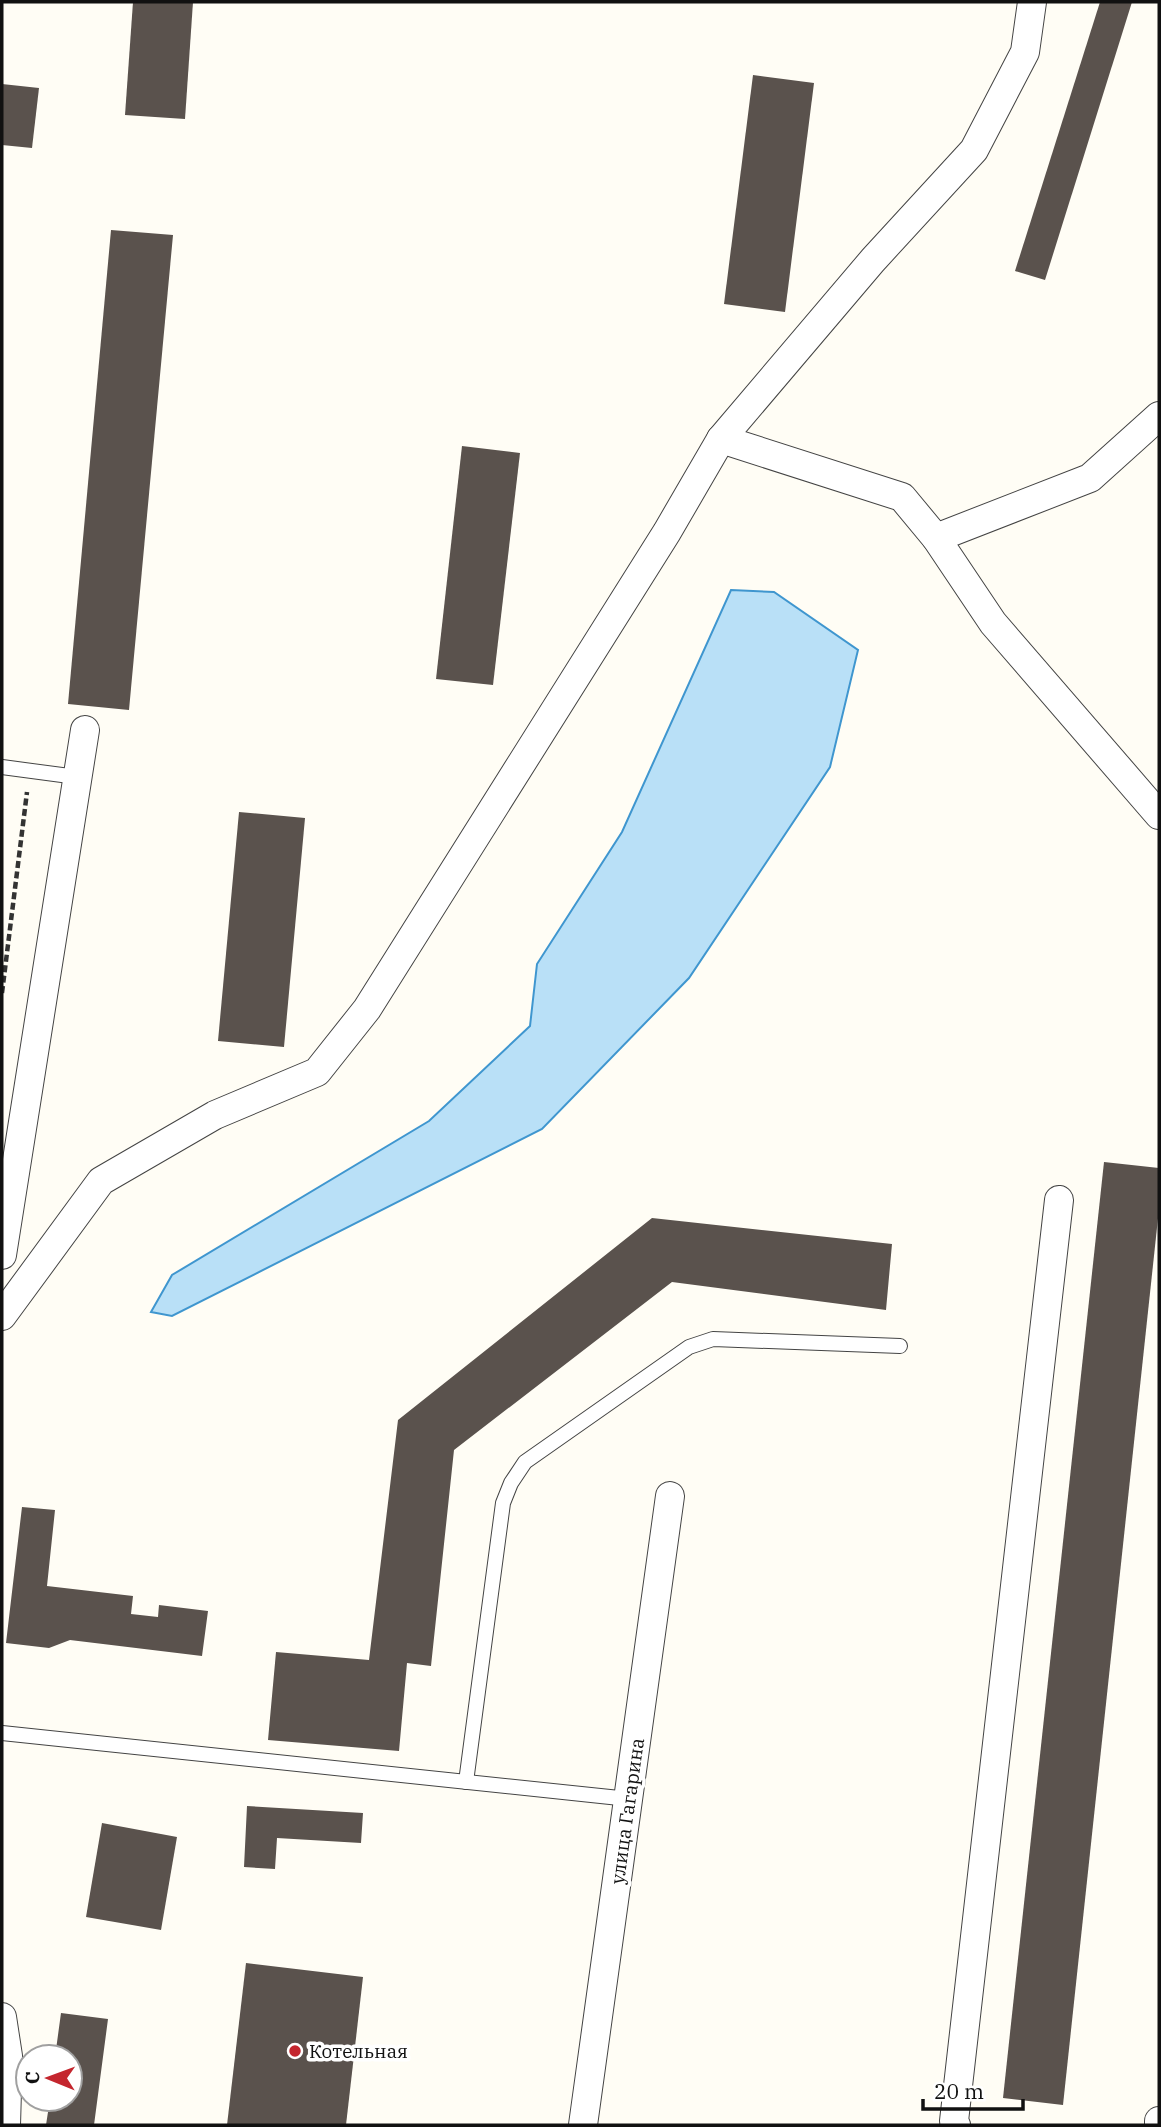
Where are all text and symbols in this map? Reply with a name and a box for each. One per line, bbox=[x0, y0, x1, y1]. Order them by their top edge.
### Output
street label: улица Гагарина bbox=[605, 1736, 649, 1886]
place label: Котельная bbox=[309, 2039, 408, 2063]
north arrow bbox=[14, 2043, 84, 2113]
marker: Котельная bbox=[287, 2043, 303, 2059]
scale bar bbox=[923, 2068, 1023, 2112]
text: С bbox=[20, 2071, 44, 2084]
text: 20 m bbox=[934, 2077, 984, 2105]

